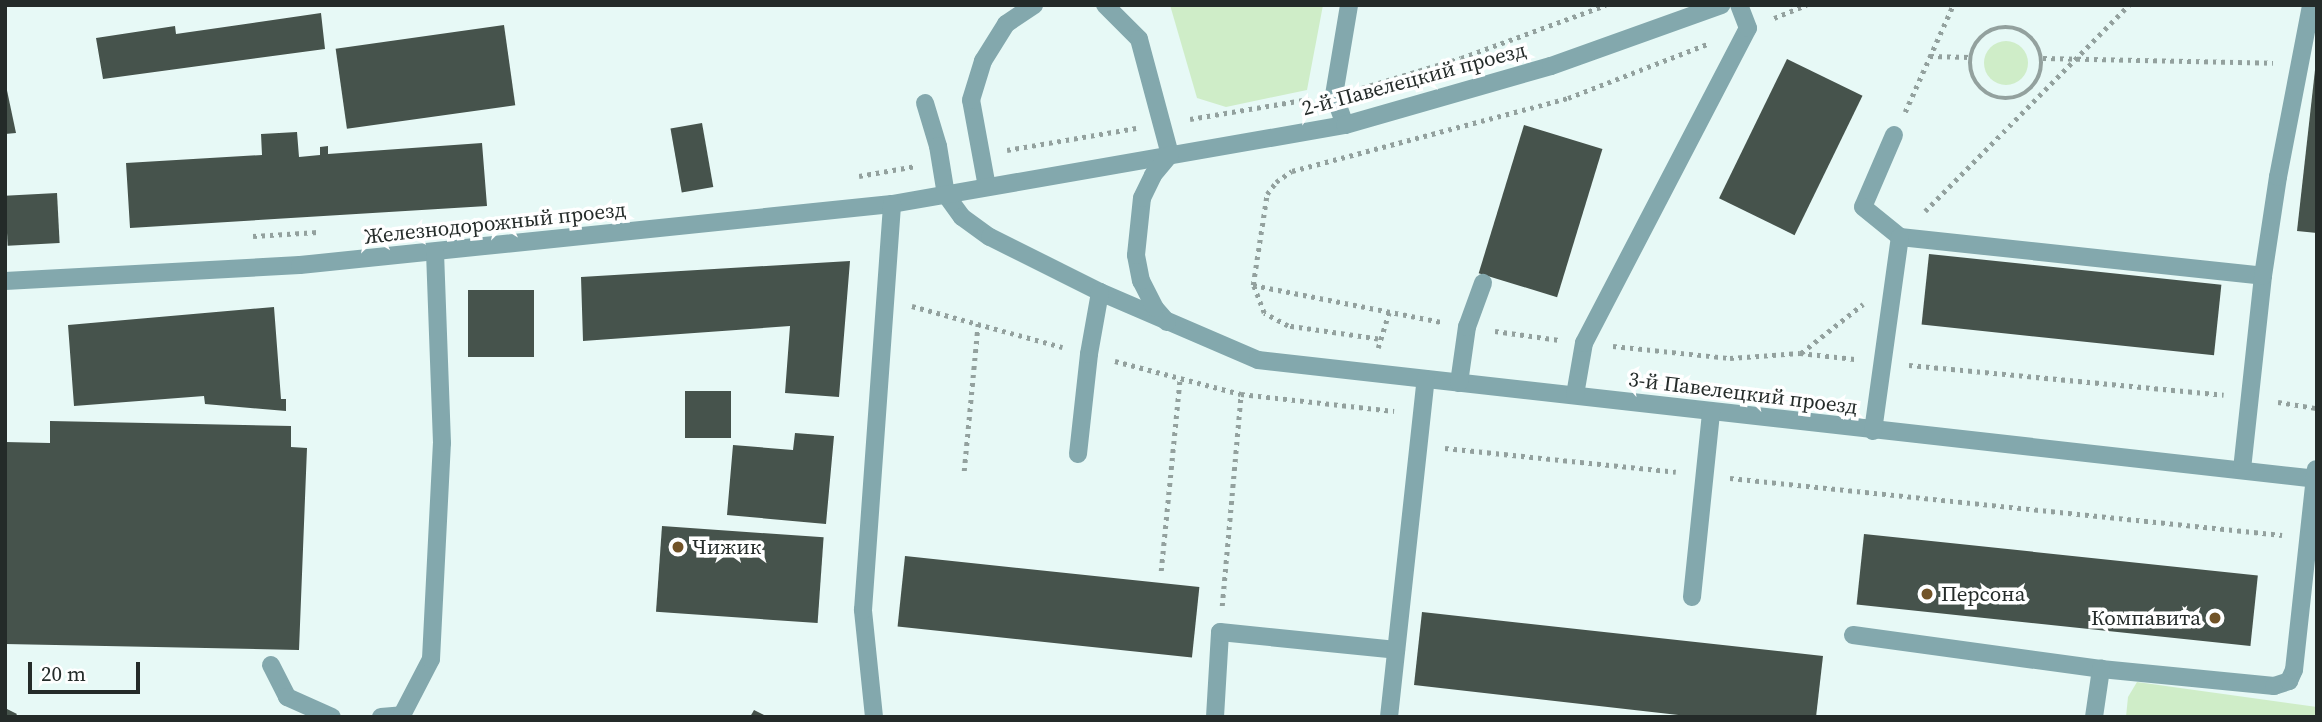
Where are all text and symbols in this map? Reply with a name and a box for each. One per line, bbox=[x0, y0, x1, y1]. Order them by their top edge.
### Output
street label: 2-й Павелецкий проезд bbox=[1299, 37, 1529, 121]
street label: Железнодорожный проезд bbox=[363, 197, 627, 249]
street label: 3-й Павелецкий проезд bbox=[1627, 366, 1859, 420]
place label: Чижик bbox=[692, 534, 761, 560]
marker: Чижик bbox=[670, 539, 686, 555]
place label: Персона bbox=[1941, 581, 2025, 607]
marker: Персона bbox=[1919, 586, 1935, 602]
place label: Компавита bbox=[2091, 605, 2201, 631]
marker: Компавита bbox=[2207, 610, 2223, 626]
scale bar bbox=[32, 648, 144, 692]
text: 20 m bbox=[41, 659, 86, 688]

